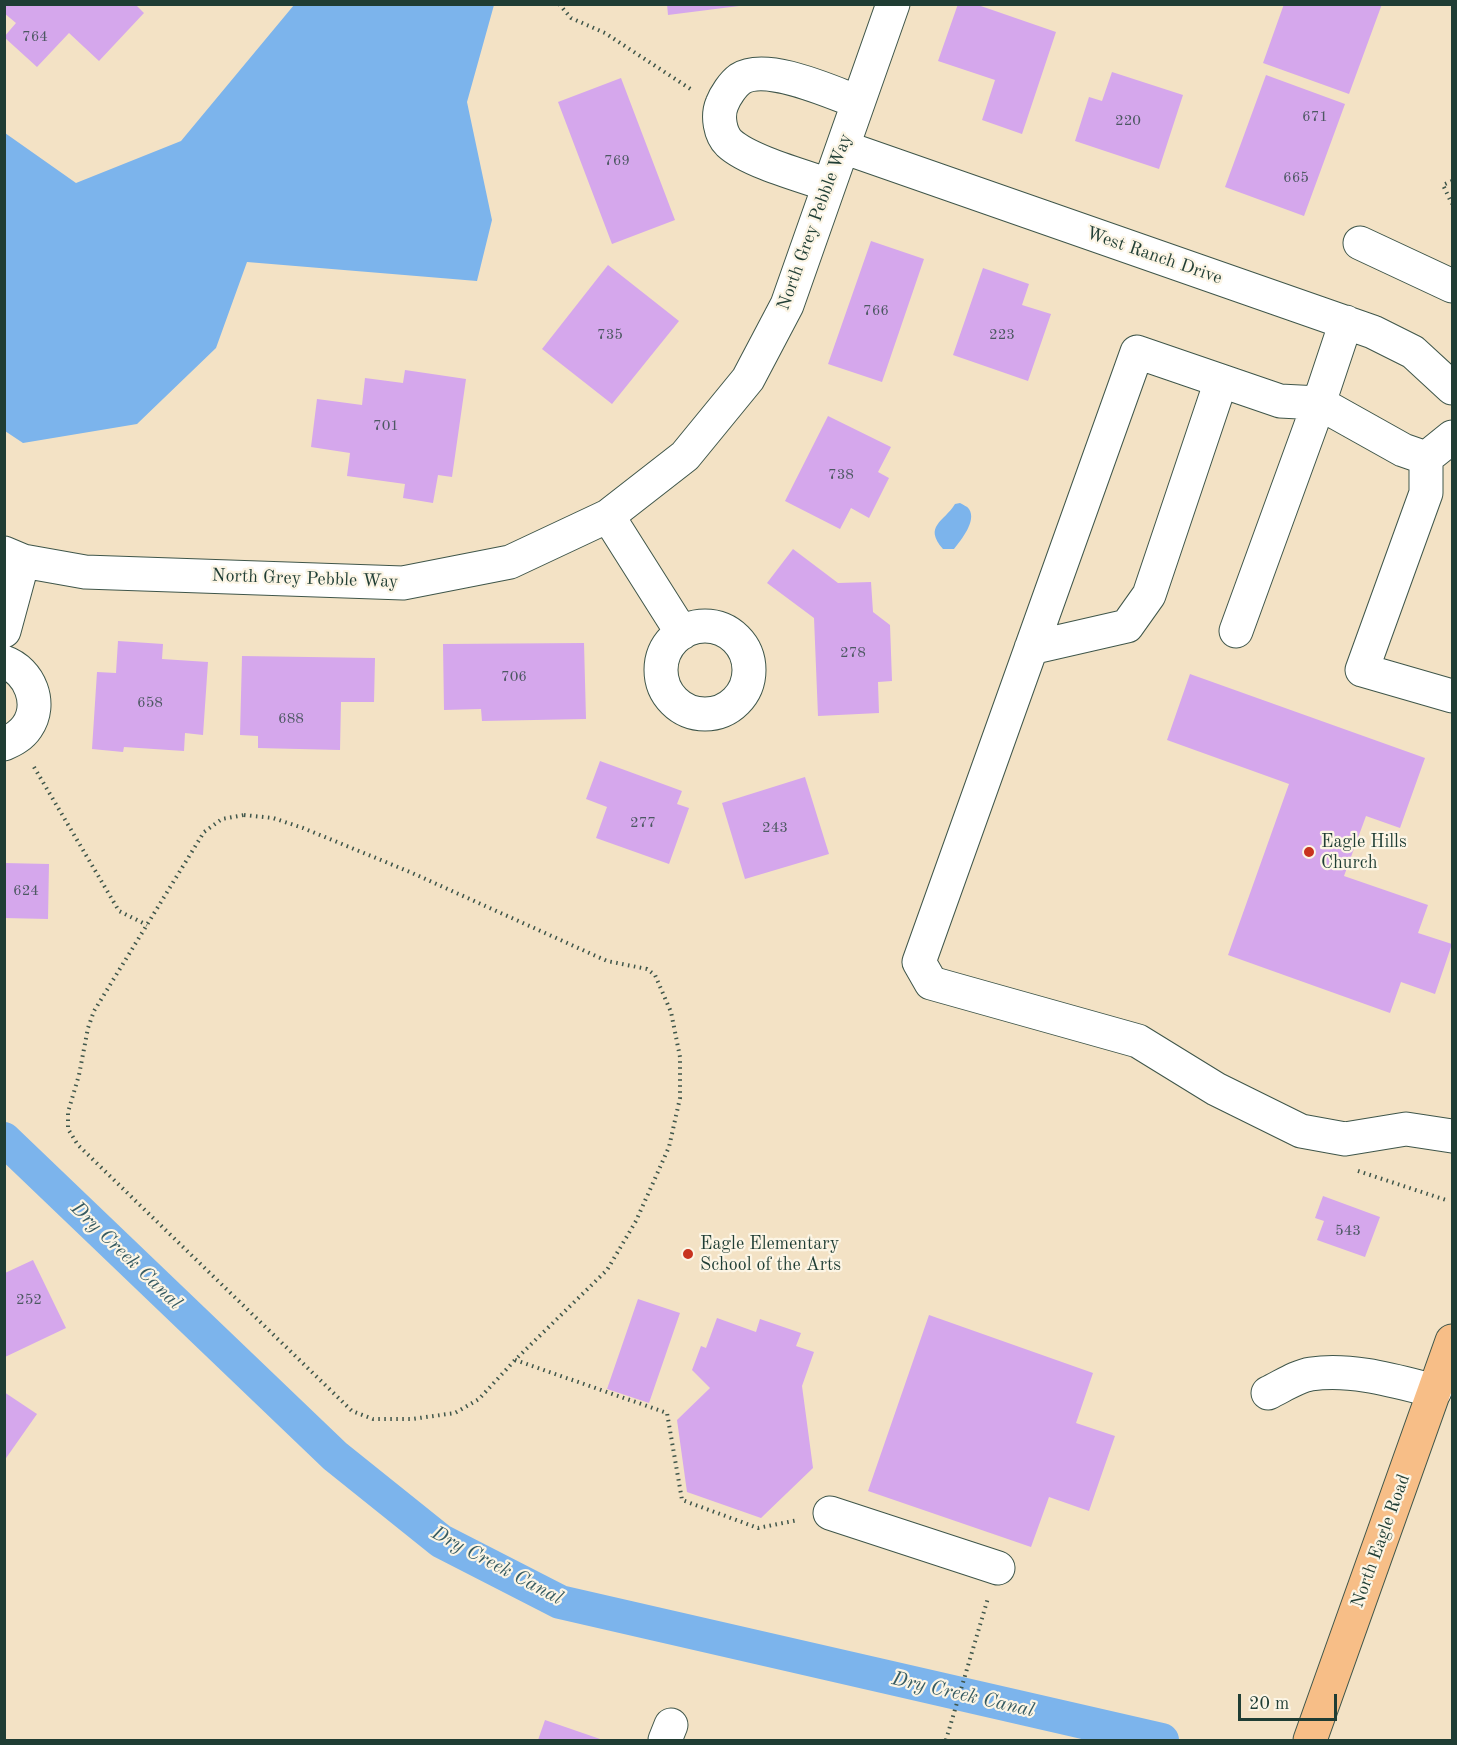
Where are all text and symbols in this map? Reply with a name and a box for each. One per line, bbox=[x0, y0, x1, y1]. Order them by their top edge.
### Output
house number: 764 bbox=[22, 28, 48, 46]
house number: 671 bbox=[1302, 108, 1328, 126]
house number: 220 bbox=[1115, 112, 1141, 130]
street label: North Grey Pebble Way bbox=[773, 131, 857, 313]
house number: 769 bbox=[604, 152, 630, 170]
house number: 665 bbox=[1283, 169, 1309, 187]
street label: West Ranch Drive bbox=[1083, 223, 1225, 289]
house number: 766 bbox=[863, 302, 889, 320]
house number: 735 bbox=[597, 326, 623, 344]
house number: 223 bbox=[989, 326, 1015, 344]
house number: 701 bbox=[373, 417, 399, 435]
house number: 738 bbox=[828, 466, 854, 484]
street label: North Grey Pebble Way bbox=[211, 565, 399, 593]
house number: 278 bbox=[840, 644, 866, 662]
house number: 706 bbox=[501, 668, 527, 686]
house number: 658 bbox=[137, 694, 163, 712]
house number: 688 bbox=[278, 710, 304, 728]
house number: 277 bbox=[630, 814, 656, 832]
house number: 243 bbox=[762, 819, 788, 837]
place label: Eagle Hills Church bbox=[1321, 831, 1407, 874]
marker: Eagle Hills Church bbox=[1302, 845, 1316, 859]
house number: 624 bbox=[13, 882, 39, 900]
water label: Dry Creek Canal bbox=[65, 1197, 187, 1315]
house number: 543 bbox=[1335, 1222, 1361, 1240]
place label: Eagle Elementary School of the Arts bbox=[700, 1233, 841, 1276]
marker: Eagle Elementary School of the Arts bbox=[681, 1247, 695, 1261]
house number: 252 bbox=[16, 1291, 42, 1309]
street label: North Eagle Road bbox=[1347, 1471, 1415, 1611]
water label: Dry Creek Canal bbox=[427, 1521, 567, 1611]
water label: Dry Creek Canal bbox=[890, 1667, 1036, 1723]
scale bar bbox=[1241, 1682, 1340, 1720]
text: 20 m bbox=[1249, 1695, 1289, 1713]

